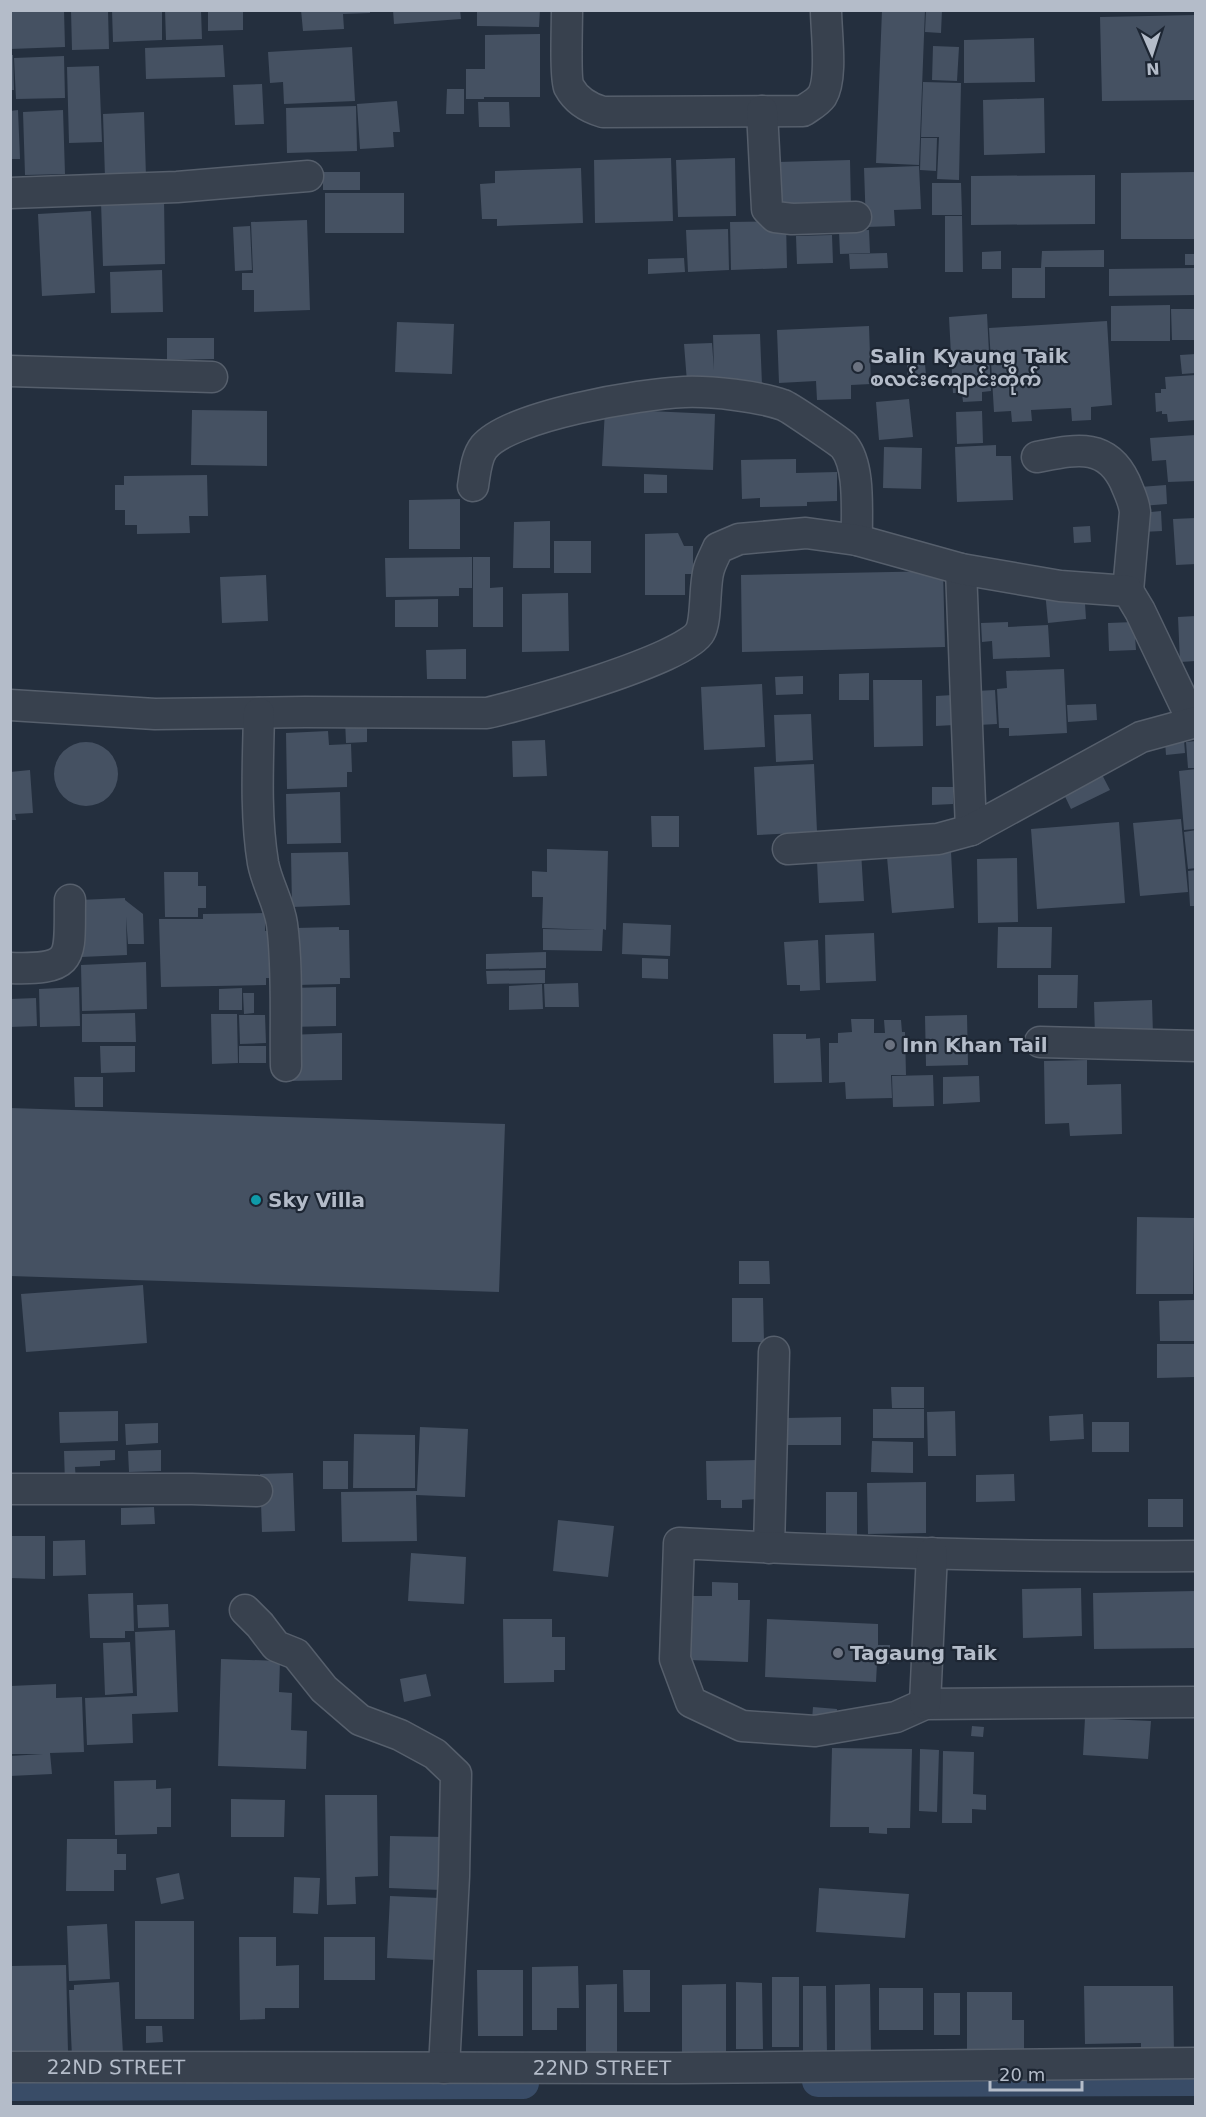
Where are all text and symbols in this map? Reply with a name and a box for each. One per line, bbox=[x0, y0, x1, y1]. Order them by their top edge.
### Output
north arrow bbox=[1122, 24, 1182, 84]
text: N bbox=[1146, 59, 1160, 78]
place label: Salin Kyaung Taik စလင်းကျောင်းတိုက် bbox=[870, 344, 1069, 396]
marker: Salin Kyaung Taik စလင်းကျောင်းတိုက် bbox=[851, 360, 865, 374]
place label: Inn Khan Tail bbox=[902, 1033, 1048, 1057]
marker: Inn Khan Tail bbox=[883, 1038, 897, 1052]
place label: Sky Villa bbox=[268, 1188, 365, 1212]
marker: Sky Villa bbox=[249, 1193, 263, 1207]
place label: Tagaung Taik bbox=[850, 1641, 998, 1665]
marker: Tagaung Taik bbox=[831, 1646, 845, 1660]
scale bar bbox=[990, 2054, 1082, 2092]
street label: 22ND STREET bbox=[47, 2055, 186, 2079]
street label: 22ND STREET bbox=[533, 2056, 672, 2080]
text: 20 m bbox=[999, 2064, 1045, 2085]

